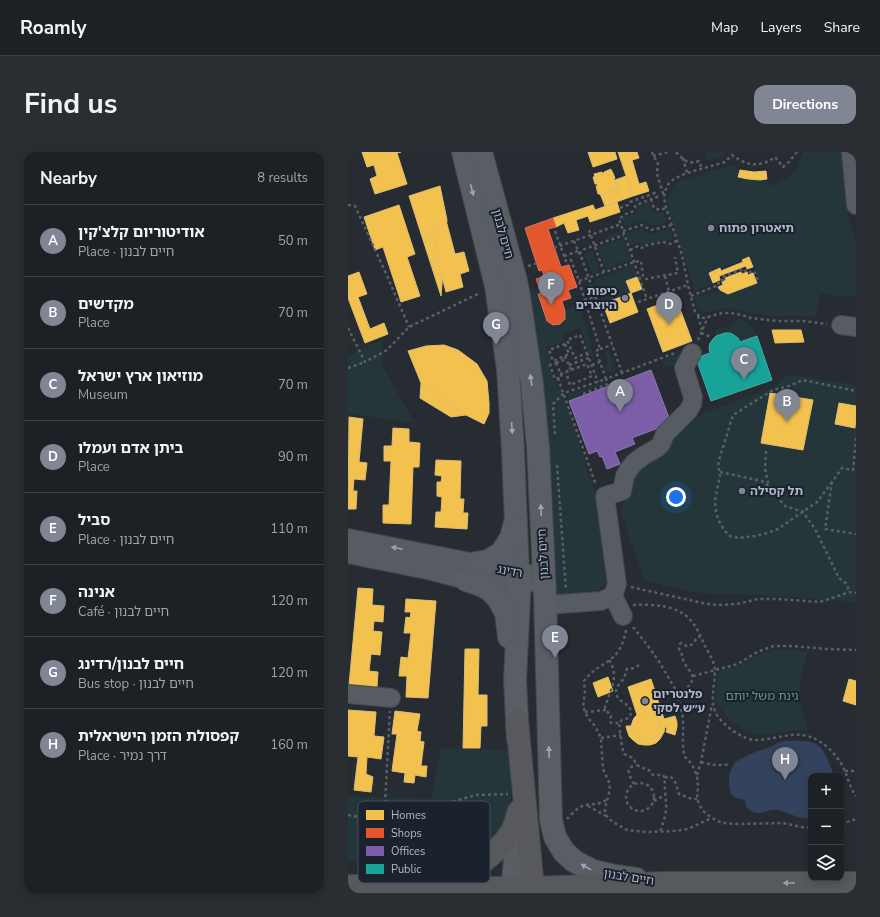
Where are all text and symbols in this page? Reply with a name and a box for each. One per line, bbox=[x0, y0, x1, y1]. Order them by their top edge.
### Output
text: Roamly bbox=[20, 15, 87, 41]
text: Map bbox=[711, 18, 738, 37]
text: Layers bbox=[760, 18, 802, 37]
text: Share bbox=[824, 18, 860, 37]
text: Find us bbox=[24, 85, 118, 123]
button: Directions bbox=[754, 85, 856, 124]
text: Nearby bbox=[40, 167, 97, 190]
text: 8 results bbox=[257, 169, 308, 187]
one-way arrow bbox=[470, 184, 476, 196]
street label: חיים לבנון bbox=[489, 207, 517, 261]
place label: תיאטרון פתוח bbox=[719, 220, 794, 236]
text: אודיטוריום קלצ'קין bbox=[78, 222, 205, 242]
marker: תיאטרון פתוח bbox=[706, 223, 716, 233]
text: A bbox=[48, 232, 58, 250]
text: 50 m bbox=[278, 232, 308, 250]
text: Place · חיים לבנון bbox=[78, 243, 174, 261]
pin: F bbox=[538, 272, 564, 305]
place label: כיפות היוצרים bbox=[575, 283, 617, 313]
pin: D bbox=[656, 292, 682, 325]
marker: כיפות היוצרים bbox=[620, 293, 630, 303]
text: מקדשים bbox=[78, 294, 134, 314]
text: B bbox=[49, 304, 57, 322]
text: 70 m bbox=[278, 304, 308, 322]
pin: G bbox=[483, 312, 509, 345]
text: Place bbox=[78, 314, 110, 332]
pin: C bbox=[731, 347, 757, 380]
text: מוזיאון ארץ ישראל bbox=[78, 366, 203, 386]
one-way arrow bbox=[528, 374, 534, 386]
text: C bbox=[49, 376, 57, 394]
text: 70 m bbox=[278, 376, 308, 394]
pin: A bbox=[607, 379, 633, 412]
text: Museum bbox=[78, 386, 128, 404]
pin: B bbox=[774, 389, 800, 422]
one-way arrow bbox=[509, 422, 515, 435]
text: ביתן אדם ועמלו bbox=[78, 438, 183, 458]
text: D bbox=[48, 448, 58, 466]
text: 90 m bbox=[278, 448, 308, 466]
text: Place bbox=[78, 458, 110, 476]
place label: תל קסילה bbox=[750, 483, 803, 499]
marker: תל קסילה bbox=[737, 486, 747, 496]
your location bbox=[666, 487, 686, 507]
one-way arrow bbox=[538, 503, 544, 516]
text: סביל bbox=[78, 510, 110, 530]
text: E bbox=[49, 520, 57, 538]
text: 110 m bbox=[270, 520, 308, 538]
street label: חיים לבנון bbox=[534, 528, 552, 580]
text: Place · חיים לבנון bbox=[78, 531, 174, 549]
one-way arrow bbox=[391, 544, 403, 550]
street label: רדינג bbox=[496, 561, 524, 581]
text: אנינה bbox=[78, 582, 115, 602]
text: F bbox=[49, 592, 57, 610]
text: 120 m bbox=[270, 592, 308, 610]
text: Café · חיים לבנון bbox=[78, 603, 169, 621]
pin: E bbox=[542, 625, 568, 658]
text: חיים לבנון/רדינג bbox=[78, 654, 184, 674]
text: G bbox=[48, 664, 58, 682]
text: 120 m bbox=[270, 664, 308, 682]
text: Bus stop · חיים לבנון bbox=[78, 675, 194, 693]
place label: פלנטריום ע״ש לסקי bbox=[653, 686, 706, 716]
park label: גינת משל יותם bbox=[725, 688, 799, 704]
marker: פלנטריום ע״ש לסקי bbox=[640, 696, 650, 706]
text: קפסולת הזמן הישראלית bbox=[78, 726, 239, 746]
text: H bbox=[48, 736, 58, 754]
text: 160 m bbox=[270, 736, 308, 754]
one-way arrow bbox=[546, 745, 552, 758]
text: Place · דרך נמיר bbox=[78, 747, 167, 765]
pin: H bbox=[772, 747, 798, 780]
map controls bbox=[808, 773, 844, 881]
button: + bbox=[808, 773, 844, 809]
legend bbox=[358, 801, 490, 883]
text: Homes bbox=[391, 808, 426, 823]
button: − bbox=[808, 809, 844, 845]
text: Shops bbox=[391, 826, 422, 841]
text: Offices bbox=[391, 844, 425, 859]
button: layers bbox=[808, 845, 844, 881]
text: Public bbox=[391, 862, 421, 877]
one-way arrow bbox=[580, 864, 592, 870]
street label: חיים לבנון bbox=[603, 865, 655, 889]
one-way arrow bbox=[782, 880, 795, 886]

